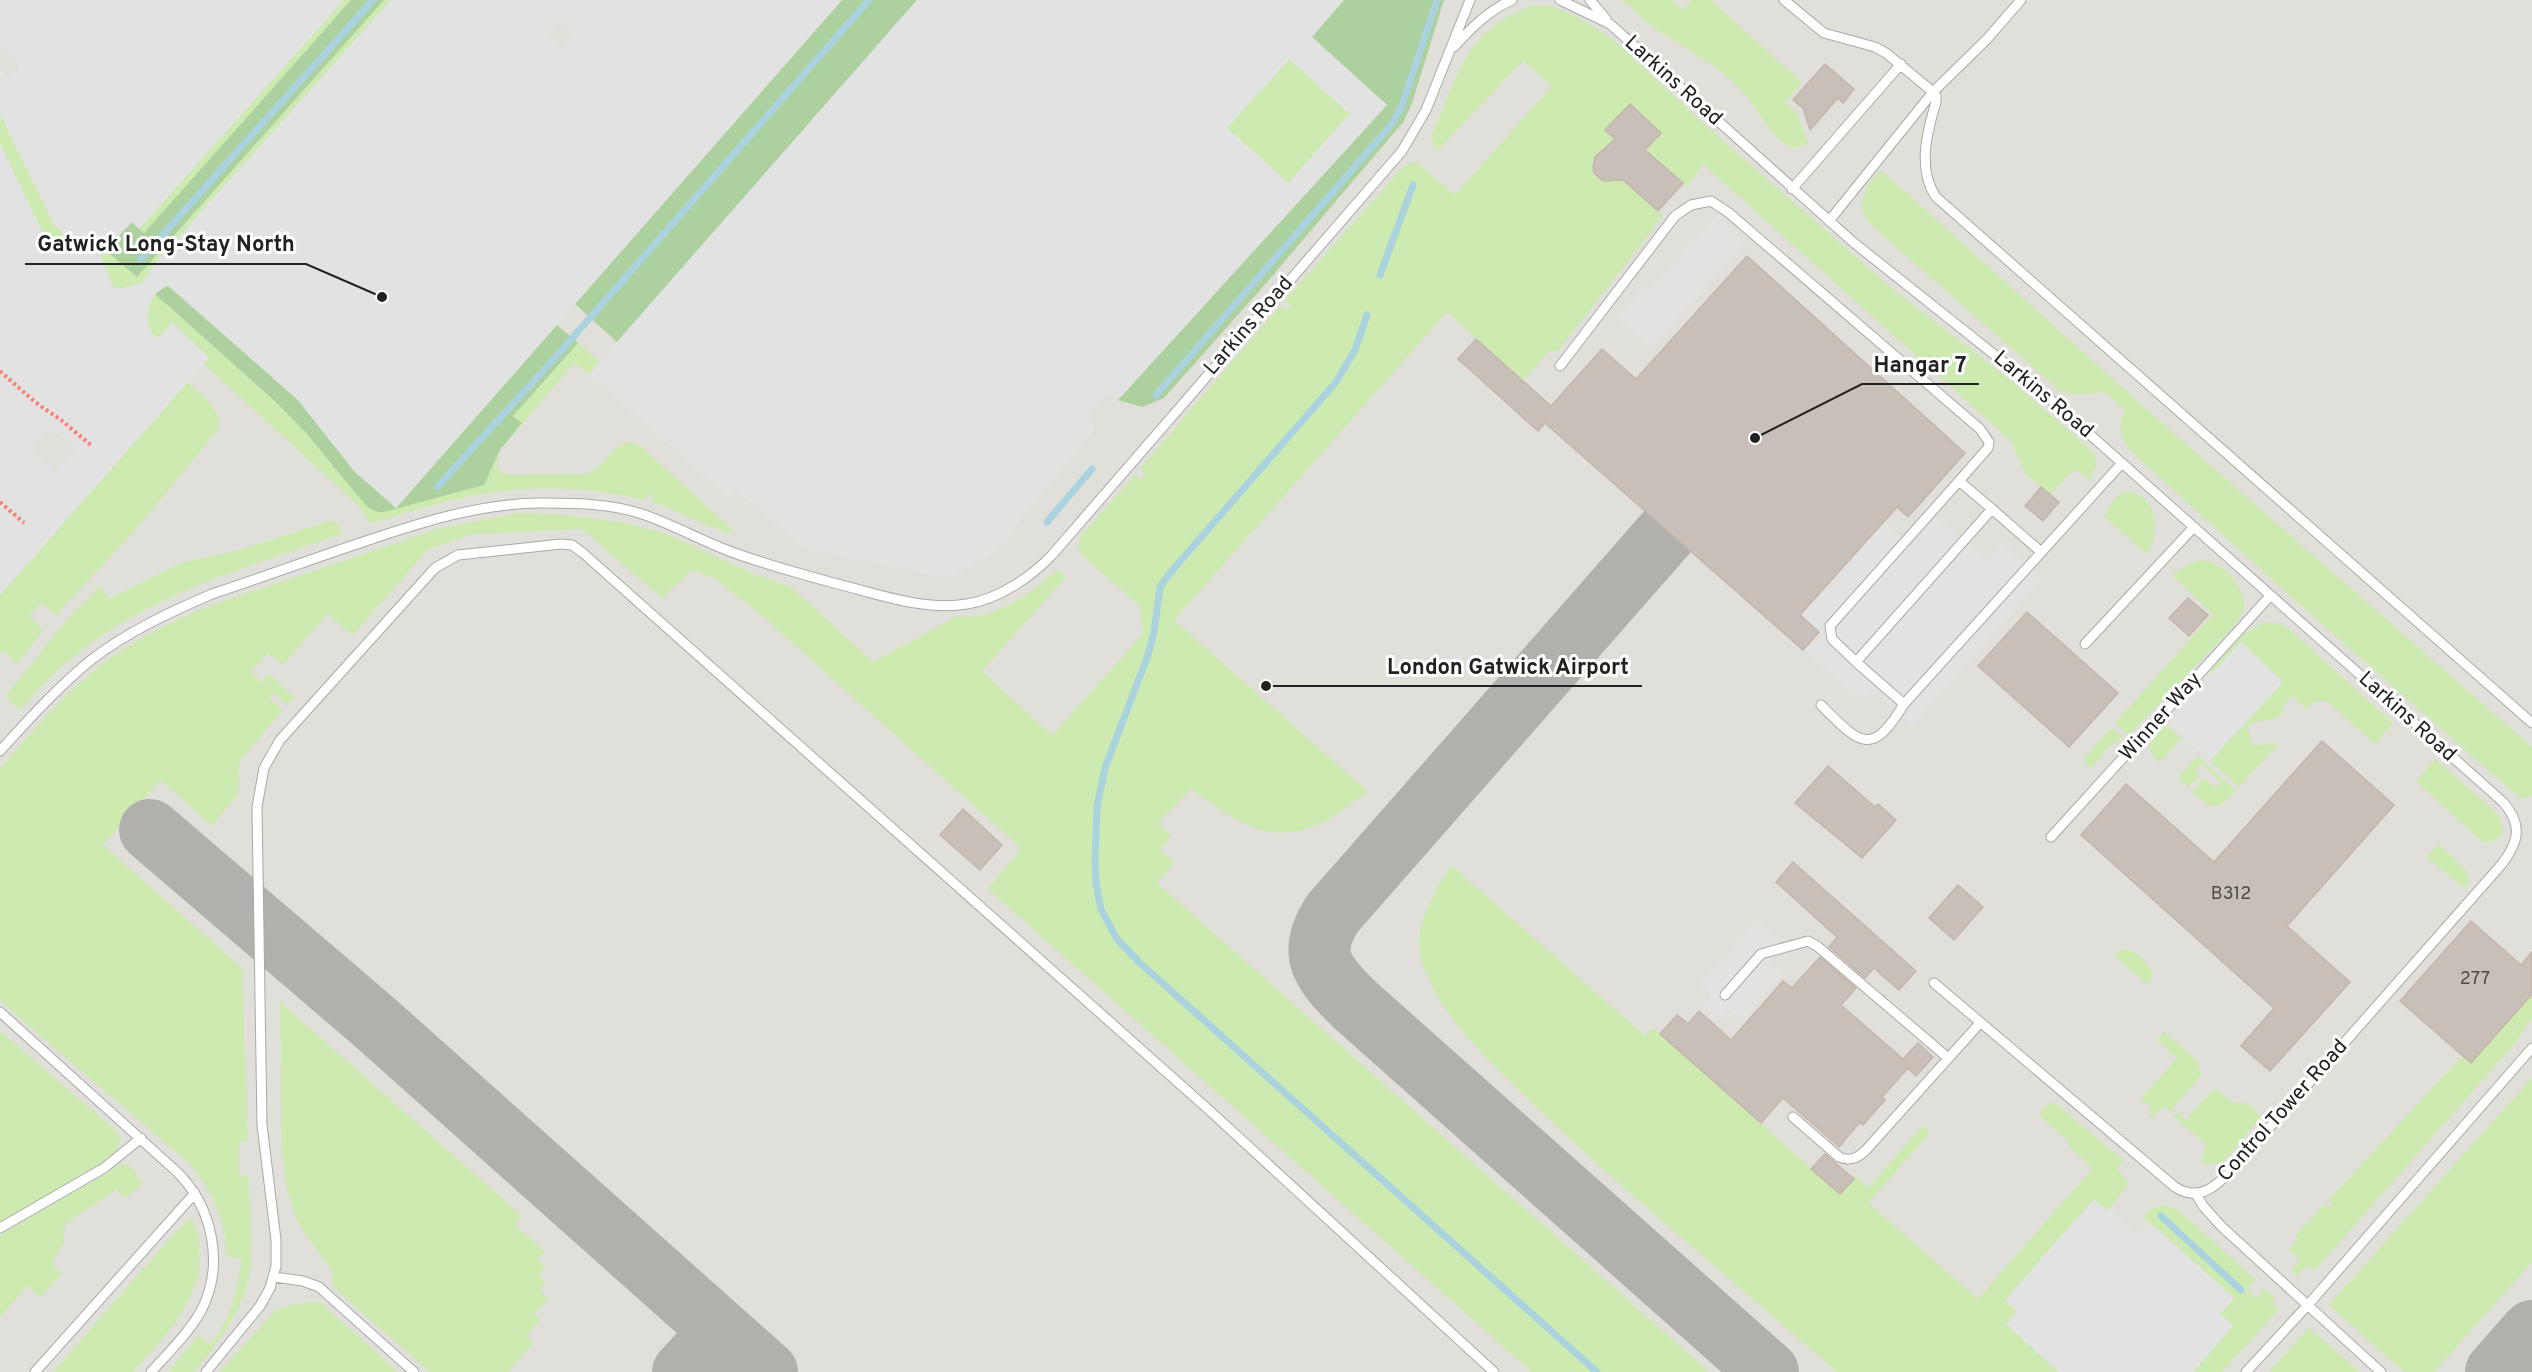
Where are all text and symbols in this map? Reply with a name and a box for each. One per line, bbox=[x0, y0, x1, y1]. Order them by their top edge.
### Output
street label: Larkins Road bbox=[1618, 30, 1728, 132]
callout: Gatwick Long-Stay North bbox=[25, 224, 306, 264]
text: Gatwick Long-Stay North bbox=[37, 232, 295, 259]
street label: Larkins Road bbox=[1199, 271, 1299, 381]
callout: Hangar 7 bbox=[1862, 344, 1979, 384]
street label: Larkins Road bbox=[1987, 345, 2099, 445]
text: Hangar 7 bbox=[1873, 353, 1967, 380]
callout: London Gatwick Airport bbox=[1375, 646, 1642, 686]
text: London Gatwick Airport bbox=[1387, 655, 1629, 682]
street label: Larkins Road bbox=[2352, 666, 2462, 768]
street label: Winner Way bbox=[2114, 667, 2208, 767]
house number: B312 bbox=[2211, 883, 2251, 906]
house number: 277 bbox=[2460, 968, 2490, 991]
street label: Control Tower Road bbox=[2212, 1034, 2354, 1188]

